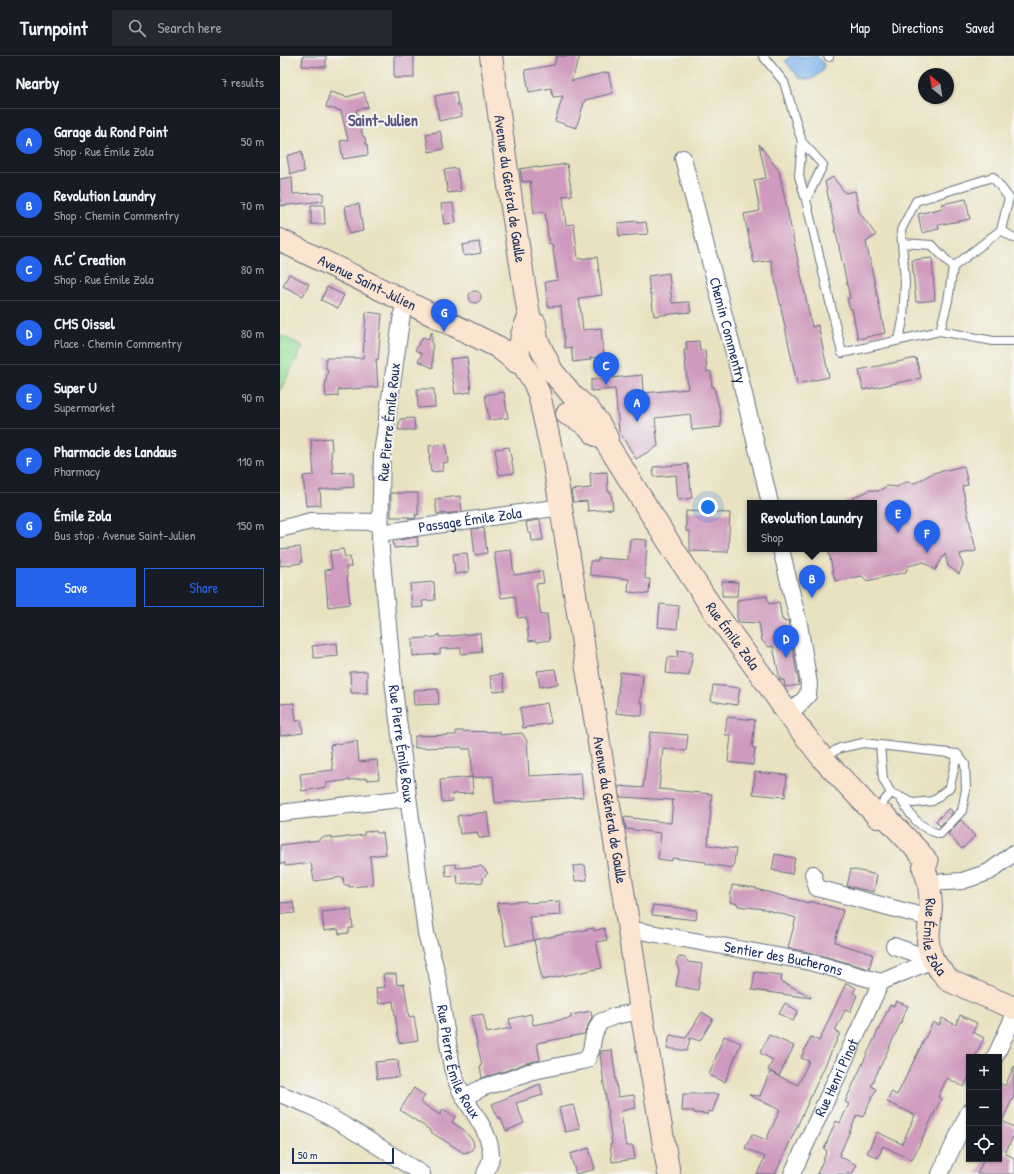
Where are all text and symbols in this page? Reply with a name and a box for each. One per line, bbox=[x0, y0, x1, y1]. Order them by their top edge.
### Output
search box bbox=[112, 10, 392, 46]
text: Turnpoint bbox=[20, 15, 88, 41]
icon: search bbox=[126, 17, 148, 39]
text: Search here bbox=[158, 17, 222, 38]
text: Map bbox=[850, 18, 870, 37]
text: Directions bbox=[892, 18, 943, 37]
text: Saved bbox=[965, 18, 994, 37]
north arrow bbox=[918, 68, 954, 104]
text: Nearby bbox=[16, 71, 59, 94]
text: 7 results bbox=[221, 73, 264, 91]
district label: Saint-Julien bbox=[348, 109, 418, 131]
street label: Avenue du Général de Gaulle bbox=[489, 114, 532, 264]
text: Garage du Rond Point bbox=[54, 121, 168, 142]
text: A bbox=[26, 132, 32, 150]
text: 50 m bbox=[241, 132, 264, 150]
text: Shop · Rue Émile Zola bbox=[54, 142, 154, 160]
text: Revolution Laundry bbox=[54, 185, 156, 206]
text: B bbox=[26, 196, 32, 214]
text: 70 m bbox=[240, 196, 264, 214]
text: Shop · Chemin Commentry bbox=[54, 206, 179, 224]
text: A.C' Creation bbox=[54, 249, 126, 270]
street label: Avenue Saint-Julien bbox=[314, 249, 420, 315]
text: C bbox=[25, 260, 33, 278]
text: 80 m bbox=[241, 260, 264, 278]
text: Shop · Rue Émile Zola bbox=[54, 270, 154, 288]
street label: Chemin Commentry bbox=[704, 275, 752, 385]
pin: G bbox=[431, 299, 457, 332]
text: CMS Oissel bbox=[54, 313, 115, 334]
text: D bbox=[26, 324, 32, 342]
text: 80 m bbox=[241, 324, 264, 342]
text: Place · Chemin Commentry bbox=[54, 334, 182, 352]
pin: C bbox=[593, 352, 619, 385]
street label: Rue Pierre Émile Roux bbox=[372, 361, 405, 482]
text: Super U bbox=[54, 377, 97, 398]
text: E bbox=[26, 388, 32, 406]
text: 90 m bbox=[242, 388, 264, 406]
pin: A bbox=[624, 389, 650, 422]
text: Supermarket bbox=[54, 398, 115, 416]
text: Pharmacie des Landaus bbox=[54, 441, 177, 462]
text: F bbox=[27, 452, 31, 470]
text: 110 m bbox=[237, 452, 264, 470]
text: Pharmacy bbox=[54, 462, 100, 480]
your location bbox=[698, 497, 718, 517]
popup bbox=[747, 500, 877, 552]
pin: E bbox=[885, 500, 911, 533]
street label: Passage Émile Zola bbox=[417, 502, 523, 537]
text: Émile Zola bbox=[54, 505, 111, 526]
text: Revolution Laundry bbox=[761, 507, 863, 528]
text: G bbox=[26, 516, 32, 534]
text: 150 m bbox=[236, 516, 264, 534]
pin: F bbox=[914, 520, 940, 553]
text: Bus stop · Avenue Saint-Julien bbox=[54, 526, 196, 544]
text: Shop bbox=[761, 528, 783, 546]
pin: B bbox=[799, 565, 825, 598]
button: Save bbox=[16, 568, 136, 607]
button: Share bbox=[144, 568, 264, 607]
street label: Rue Émile Zola bbox=[701, 598, 765, 674]
pin: D bbox=[773, 625, 799, 658]
street label: Rue Pierre Émile Roux bbox=[384, 684, 420, 805]
street label: Avenue du Général de Gaulle bbox=[588, 735, 633, 885]
street label: Rue Émile Zola bbox=[918, 897, 951, 980]
street label: Sentier des Bucherons bbox=[722, 936, 845, 981]
street label: Rue Pierre Émile Roux bbox=[432, 1003, 486, 1123]
street label: Rue Henri Pinot bbox=[809, 1035, 864, 1120]
map controls bbox=[966, 1054, 1002, 1162]
button: + bbox=[966, 1054, 1002, 1090]
button: − bbox=[966, 1090, 1002, 1126]
button: locate bbox=[966, 1126, 1002, 1162]
scale bar bbox=[292, 1146, 394, 1165]
text: 50 m bbox=[298, 1148, 318, 1162]

